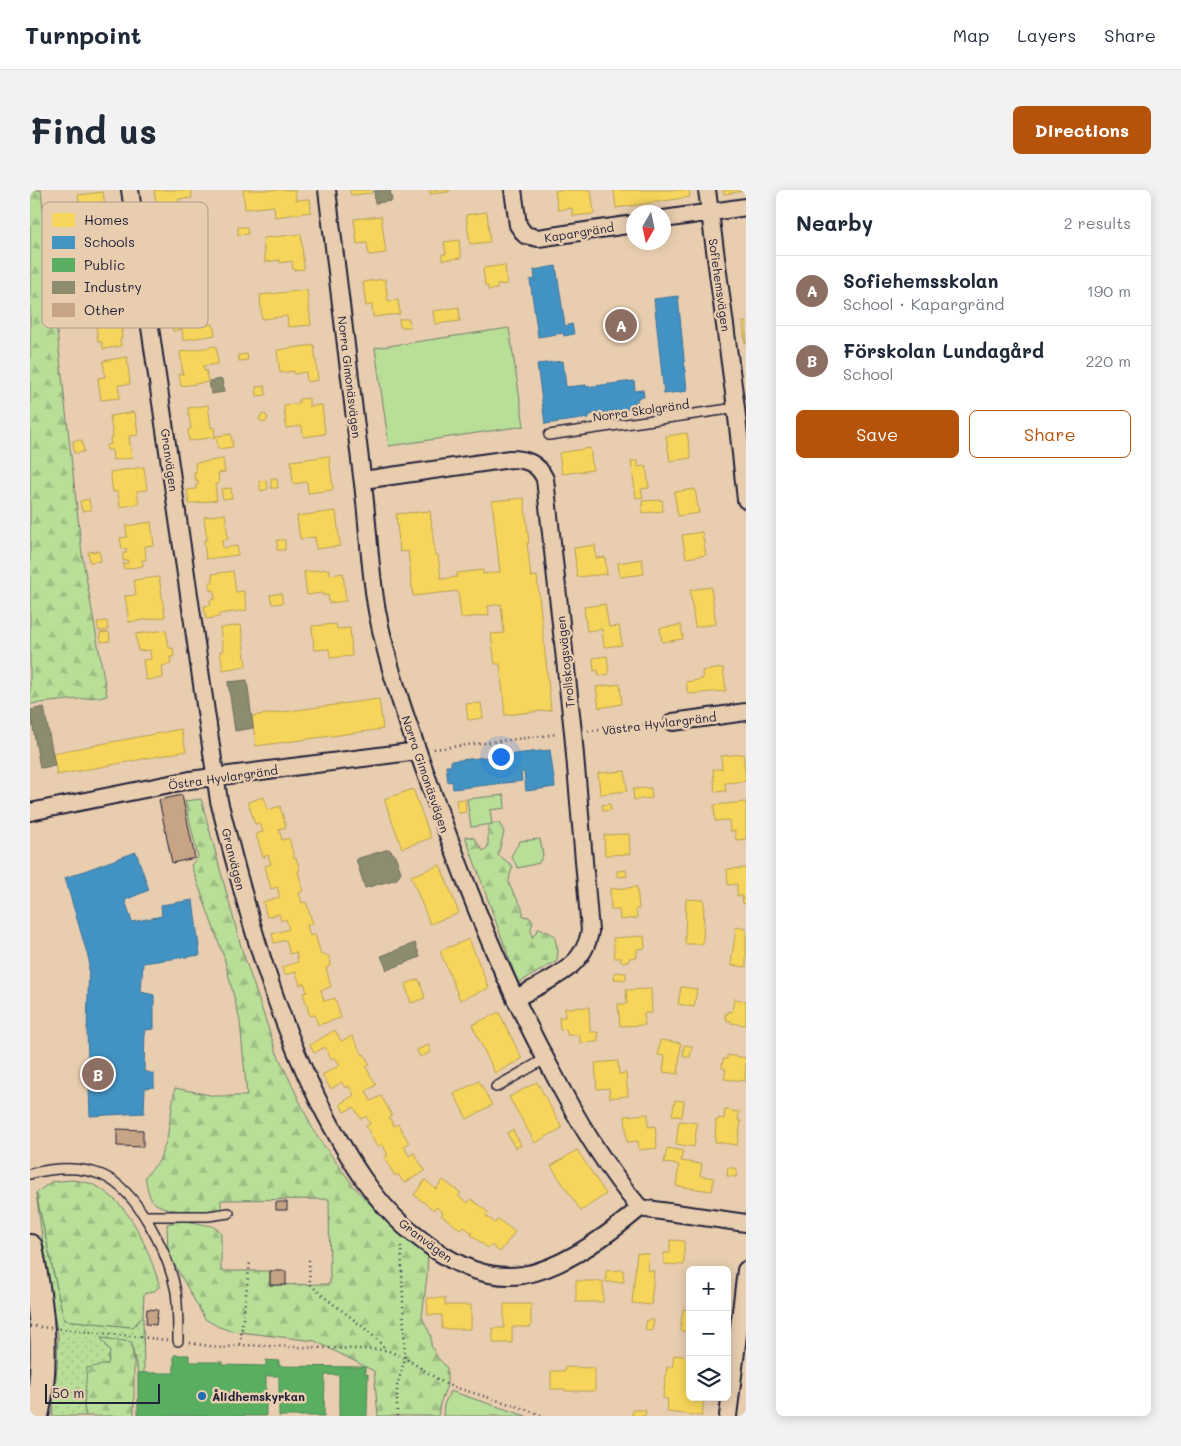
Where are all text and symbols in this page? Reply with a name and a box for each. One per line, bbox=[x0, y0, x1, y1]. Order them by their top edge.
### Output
text: Turnpoint bbox=[25, 19, 141, 50]
text: Map bbox=[953, 23, 989, 47]
text: Layers bbox=[1017, 23, 1076, 47]
text: Share bbox=[1104, 23, 1156, 47]
button: Directions bbox=[1013, 106, 1151, 154]
text: Find us bbox=[30, 107, 157, 153]
legend bbox=[42, 202, 208, 328]
north arrow bbox=[626, 205, 671, 250]
text: Nearby bbox=[796, 209, 873, 236]
text: Homes bbox=[84, 210, 129, 229]
text: 2 results bbox=[1064, 212, 1131, 233]
street label: Kapargränd bbox=[543, 219, 615, 245]
text: Schools bbox=[84, 232, 135, 251]
street label: Sofiehemsvägen bbox=[706, 238, 734, 332]
text: Public bbox=[84, 255, 125, 274]
text: Sofiehemsskolan bbox=[843, 268, 998, 293]
text: Industry bbox=[84, 277, 142, 296]
text: A bbox=[806, 280, 818, 301]
text: 190 m bbox=[1087, 280, 1131, 301]
text: School · Kapargränd bbox=[843, 293, 1005, 314]
text: Other bbox=[84, 300, 125, 319]
pin: A bbox=[605, 306, 637, 344]
street label: Norra Gimonäsvägen bbox=[335, 315, 365, 439]
text: Förskolan Lundagård bbox=[843, 338, 1044, 363]
text: B bbox=[807, 350, 817, 371]
text: 220 m bbox=[1085, 350, 1131, 371]
text: School bbox=[843, 363, 893, 384]
street label: Norra Skolgränd bbox=[592, 395, 691, 425]
button: Save bbox=[796, 410, 959, 458]
button: Share bbox=[969, 410, 1131, 458]
street label: Granvägen bbox=[158, 427, 182, 493]
street label: Trollskogsvägen bbox=[552, 615, 578, 709]
street label: Västra Hyvlargränd bbox=[601, 708, 717, 738]
street label: Norra Gimonäsvägen bbox=[398, 713, 454, 835]
your location bbox=[488, 744, 514, 770]
street label: Östra Hyvlargränd bbox=[167, 761, 279, 793]
street label: Granvägen bbox=[219, 826, 249, 892]
pin: B bbox=[82, 1055, 114, 1093]
street label: Granvägen bbox=[396, 1215, 456, 1265]
map controls bbox=[686, 1266, 731, 1401]
button: + bbox=[686, 1266, 731, 1311]
button: − bbox=[686, 1311, 731, 1356]
button: layers bbox=[686, 1356, 731, 1401]
scale bar bbox=[45, 1381, 160, 1404]
text: 50 m bbox=[52, 1383, 84, 1402]
place label: Ålidhemskyrkan bbox=[212, 1388, 305, 1404]
marker: Ålidhemskyrkan bbox=[196, 1390, 208, 1402]

